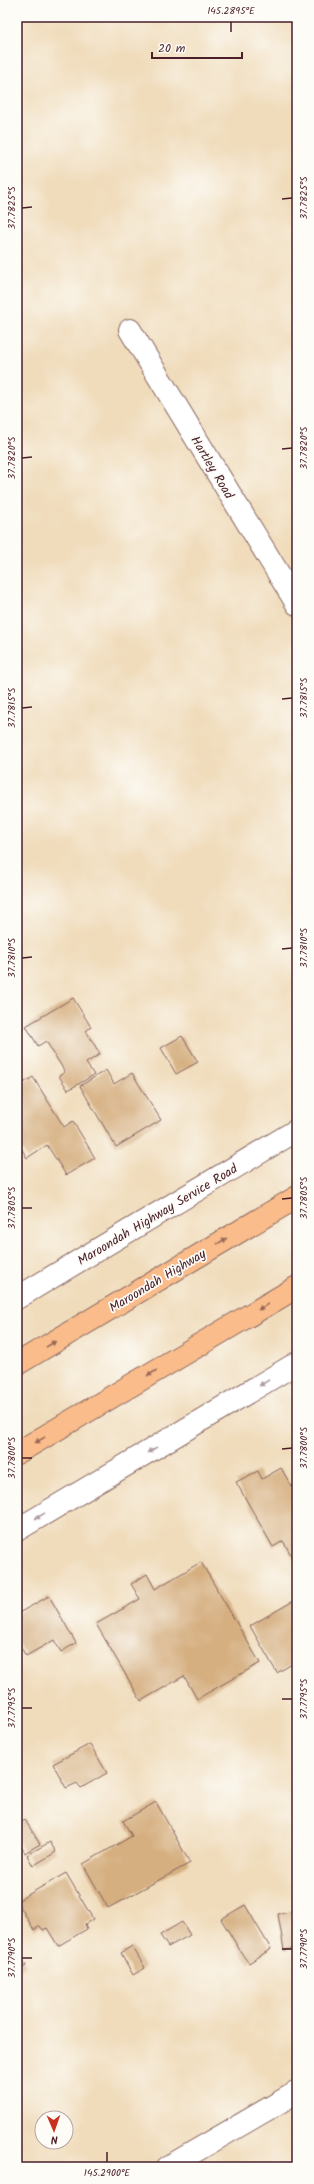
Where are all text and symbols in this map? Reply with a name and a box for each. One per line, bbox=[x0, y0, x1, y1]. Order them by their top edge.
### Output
text: 145.2895°E bbox=[207, 3, 256, 19]
scale bar bbox=[152, 34, 242, 60]
text: 20 m bbox=[158, 39, 186, 58]
text: 37.7825°S bbox=[296, 176, 312, 220]
text: 37.7825°S bbox=[4, 186, 20, 230]
text: 37.7820°S bbox=[296, 426, 312, 469]
street label: Hartley Road bbox=[185, 432, 239, 504]
text: 37.7820°S bbox=[4, 436, 20, 479]
text: 37.7815°S bbox=[296, 677, 312, 718]
text: 37.7815°S bbox=[4, 687, 20, 728]
text: 37.7810°S bbox=[296, 927, 312, 968]
text: 37.7810°S bbox=[4, 937, 20, 978]
street label: Maroondah Highway Service Road bbox=[74, 1159, 242, 1272]
text: 37.7805°S bbox=[296, 1176, 312, 1219]
text: 37.7805°S bbox=[4, 1186, 20, 1229]
one-way arrow bbox=[216, 1238, 228, 1245]
street label: Maroondah Highway bbox=[105, 1243, 211, 1319]
one-way arrow bbox=[257, 1304, 269, 1311]
one-way arrow bbox=[45, 1340, 56, 1347]
one-way arrow bbox=[146, 1370, 158, 1377]
one-way arrow bbox=[258, 1380, 269, 1387]
text: 37.7800°S bbox=[296, 1426, 312, 1469]
text: 37.7800°S bbox=[4, 1436, 20, 1479]
one-way arrow bbox=[34, 1436, 46, 1443]
one-way arrow bbox=[146, 1446, 158, 1453]
one-way arrow bbox=[34, 1513, 46, 1520]
text: 37.7795°S bbox=[296, 1678, 312, 1719]
text: 37.7795°S bbox=[4, 1687, 20, 1728]
text: 37.7790°S bbox=[296, 1928, 312, 1969]
text: 37.7790°S bbox=[4, 1937, 20, 1978]
north arrow bbox=[34, 2110, 74, 2150]
text: N bbox=[50, 2130, 58, 2148]
text: 145.2900°E bbox=[84, 2165, 131, 2181]

